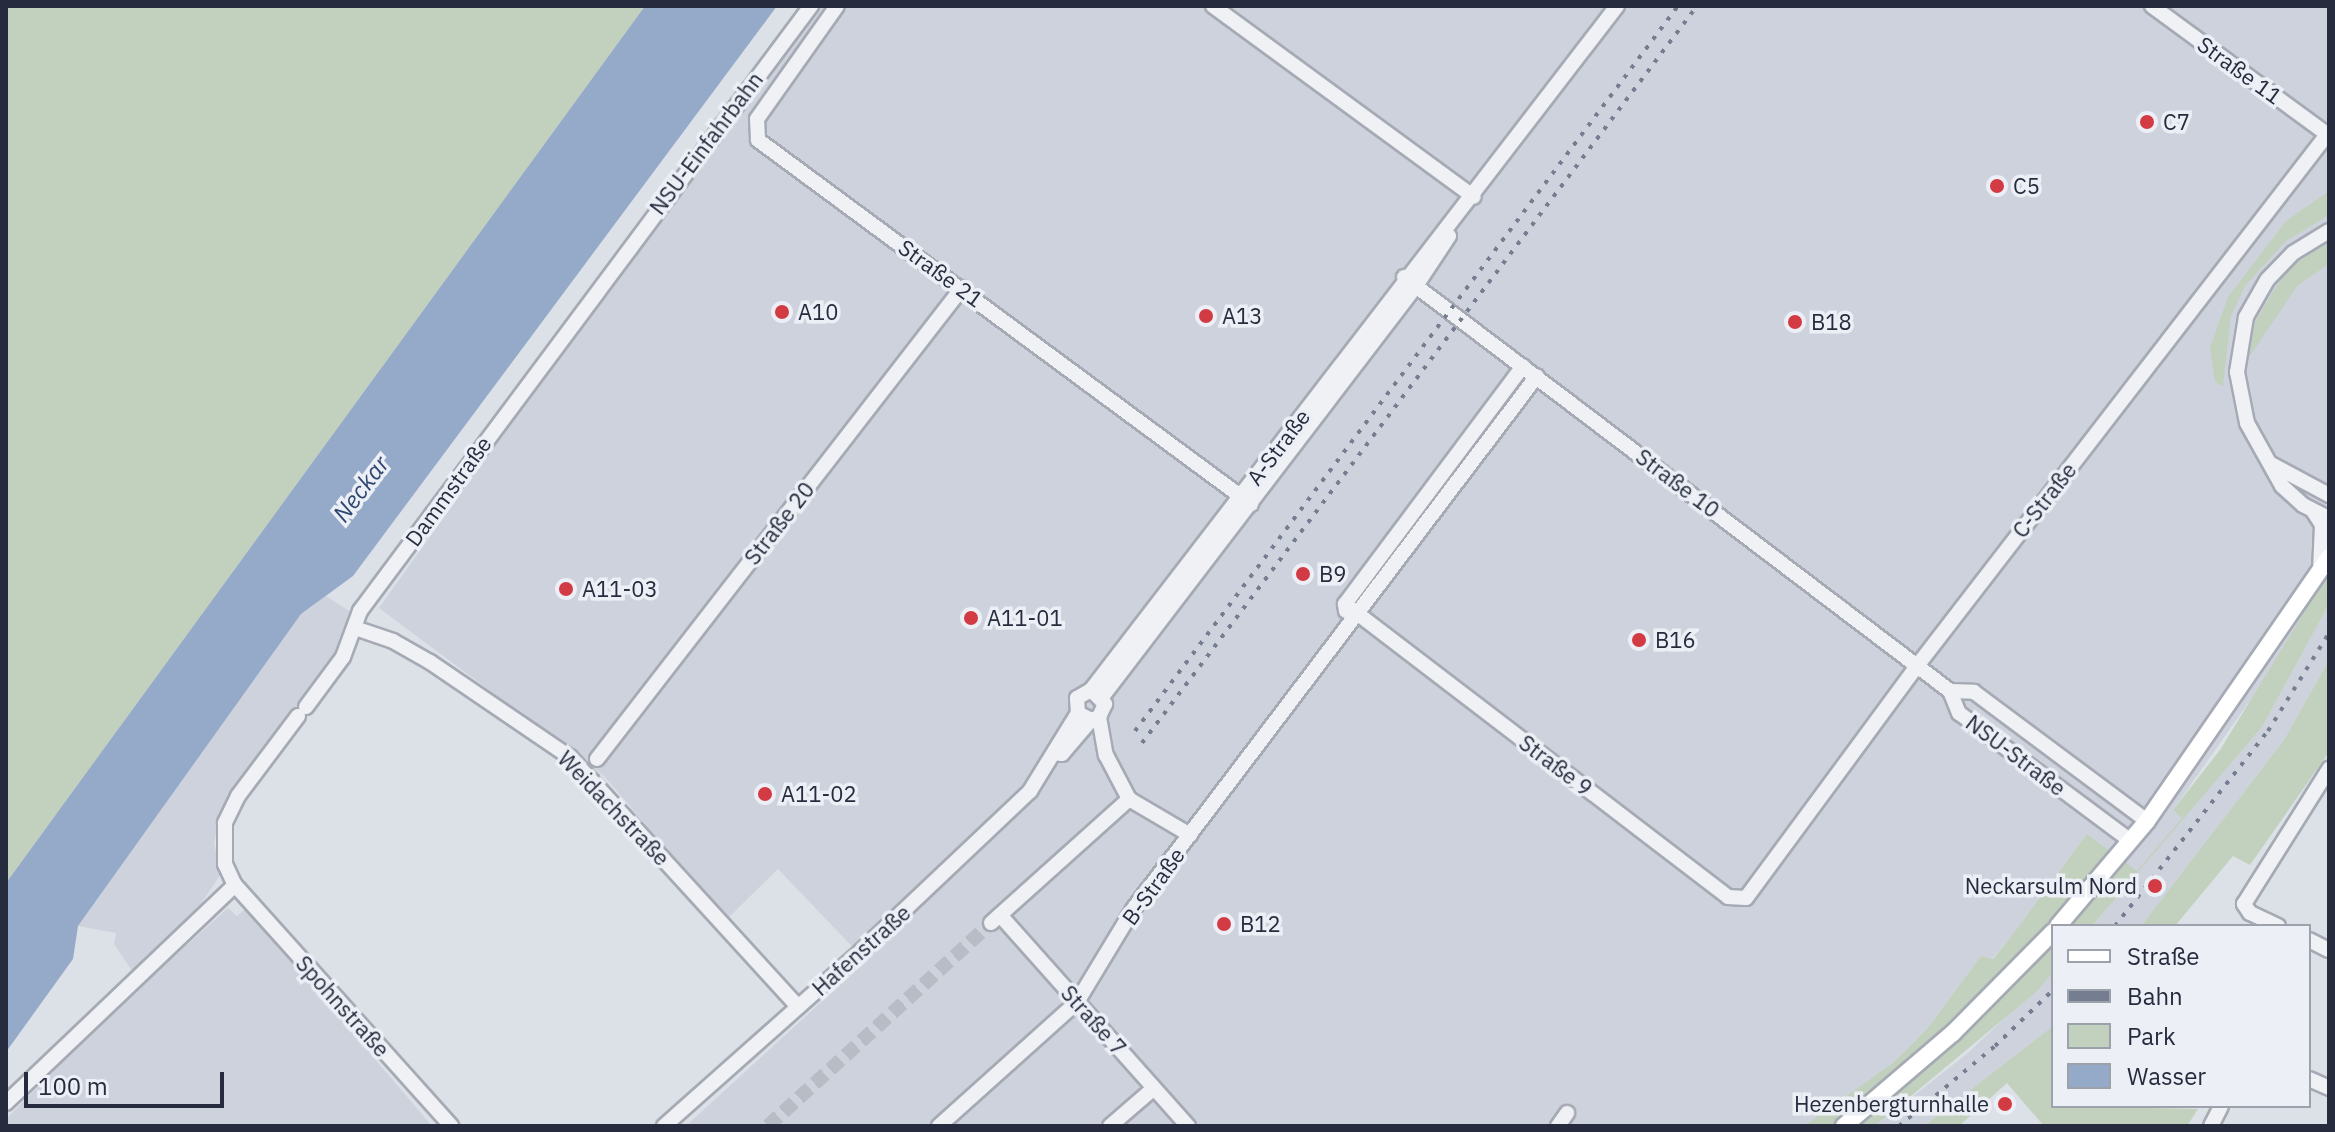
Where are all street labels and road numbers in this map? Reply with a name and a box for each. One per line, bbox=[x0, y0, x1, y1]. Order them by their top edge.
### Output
street label: Straße 11 bbox=[2193, 31, 2287, 109]
street label: NSU-Einfahrbahn bbox=[644, 66, 768, 220]
street label: Straße 21 bbox=[894, 234, 988, 312]
street label: A-Straße bbox=[1241, 404, 1315, 490]
street label: Dammstraße bbox=[399, 431, 497, 551]
street label: Straße 10 bbox=[1631, 443, 1725, 523]
street label: C-Straße bbox=[2007, 457, 2081, 543]
street label: Straße 20 bbox=[738, 476, 820, 570]
street label: NSU-Straße bbox=[1961, 709, 2071, 801]
street label: Straße 9 bbox=[1514, 729, 1598, 801]
street label: Weidachstraße bbox=[553, 745, 675, 871]
street label: B-Straße bbox=[1116, 842, 1190, 930]
street label: Hafenstraße bbox=[806, 899, 916, 1001]
street label: Spohnstraße bbox=[291, 950, 395, 1062]
street label: Straße 7 bbox=[1056, 980, 1132, 1060]

